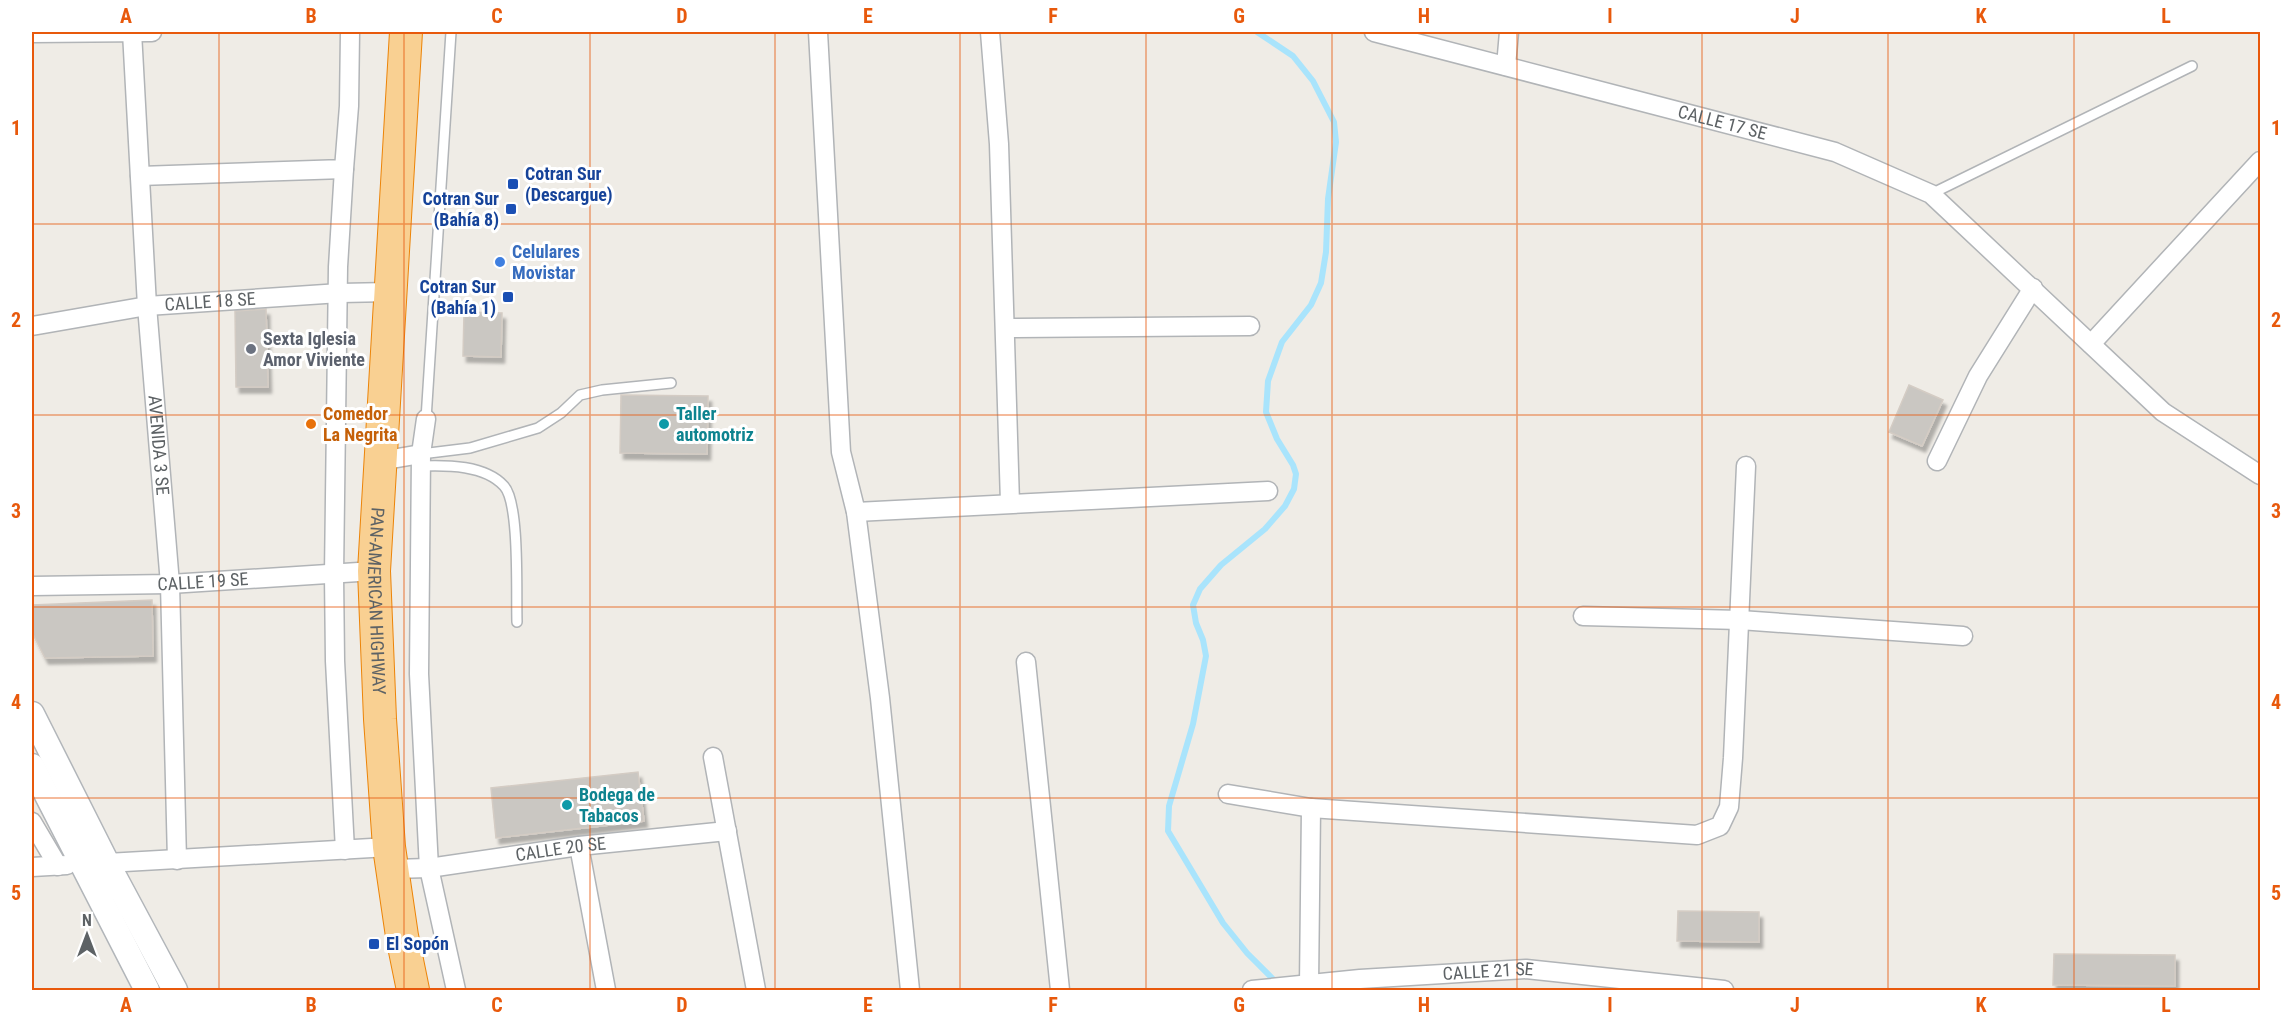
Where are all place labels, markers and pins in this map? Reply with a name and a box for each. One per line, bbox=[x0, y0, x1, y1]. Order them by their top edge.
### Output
place label: Cotran Sur (Descargue) bbox=[525, 163, 613, 206]
marker: Cotran Sur (Descargue) bbox=[506, 177, 520, 191]
place label: Cotran Sur (Bahía 8) bbox=[423, 188, 499, 231]
marker: Cotran Sur (Bahía 8) bbox=[504, 202, 518, 216]
place label: Celulares Movistar bbox=[512, 241, 580, 283]
marker: Celulares Movistar bbox=[493, 255, 507, 269]
place label: Cotran Sur (Bahía 1) bbox=[420, 276, 496, 319]
marker: Cotran Sur (Bahía 1) bbox=[501, 290, 515, 304]
place label: Sexta Iglesia Amor Viviente bbox=[263, 328, 365, 370]
marker: Sexta Iglesia Amor Viviente bbox=[244, 342, 258, 356]
place label: Comedor La Negrita bbox=[323, 403, 397, 445]
place label: Taller automotriz bbox=[676, 403, 754, 445]
marker: Comedor La Negrita bbox=[304, 417, 318, 431]
marker: Taller automotriz bbox=[657, 417, 671, 431]
place label: Bodega de Tabacos bbox=[579, 784, 655, 826]
marker: Bodega de Tabacos bbox=[560, 798, 574, 812]
place label: El Sopón bbox=[386, 933, 449, 954]
marker: El Sopón bbox=[367, 937, 381, 951]

